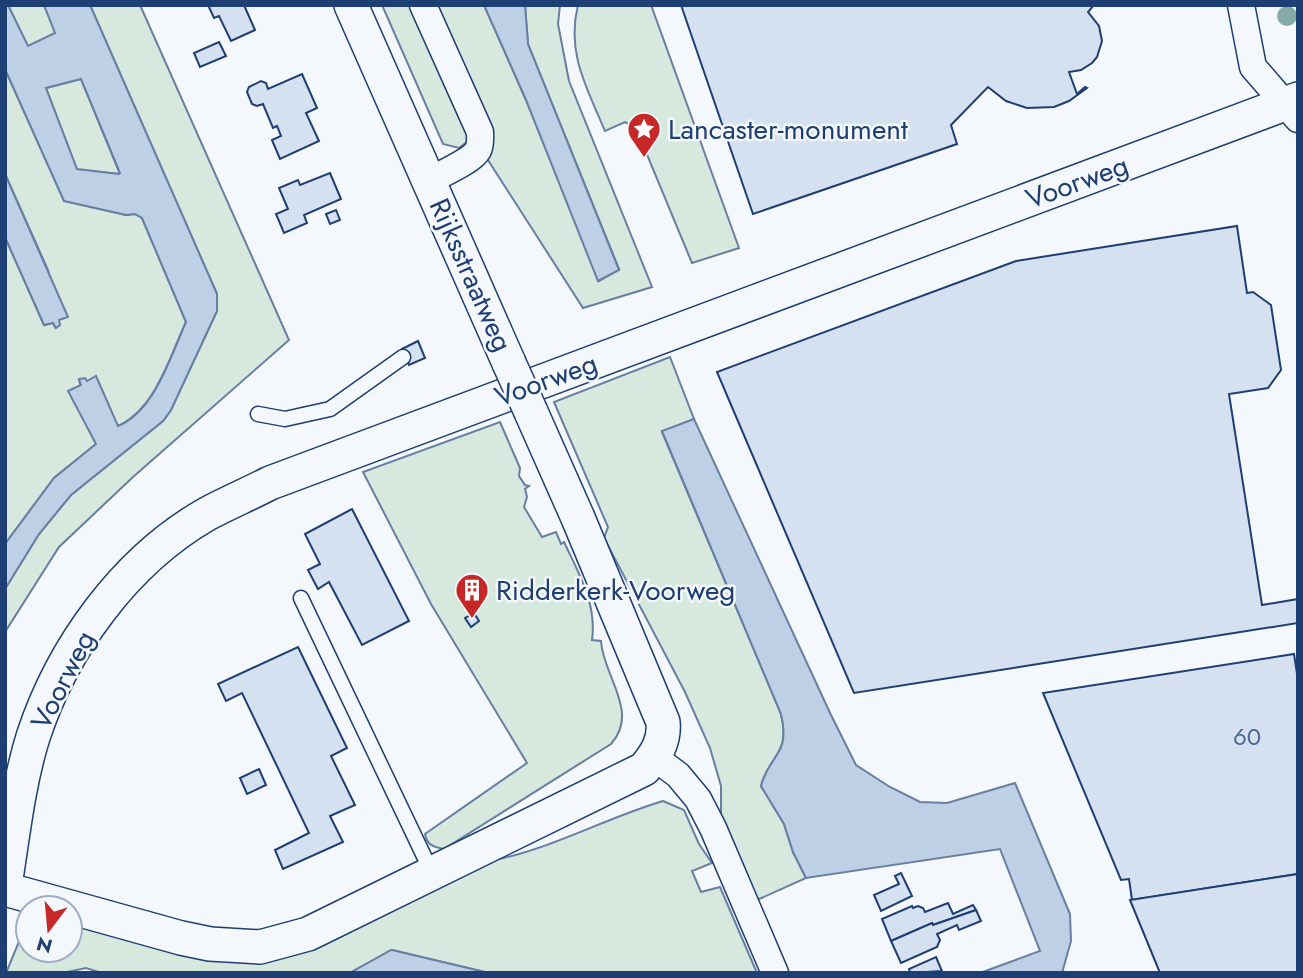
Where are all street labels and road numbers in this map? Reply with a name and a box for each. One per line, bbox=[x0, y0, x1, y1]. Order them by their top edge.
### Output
street label: Voorweg bbox=[1020, 145, 1134, 219]
street label: Rijksstraatweg bbox=[419, 192, 523, 358]
street label: Voorweg bbox=[489, 343, 603, 417]
street label: Voorweg bbox=[21, 623, 105, 737]

